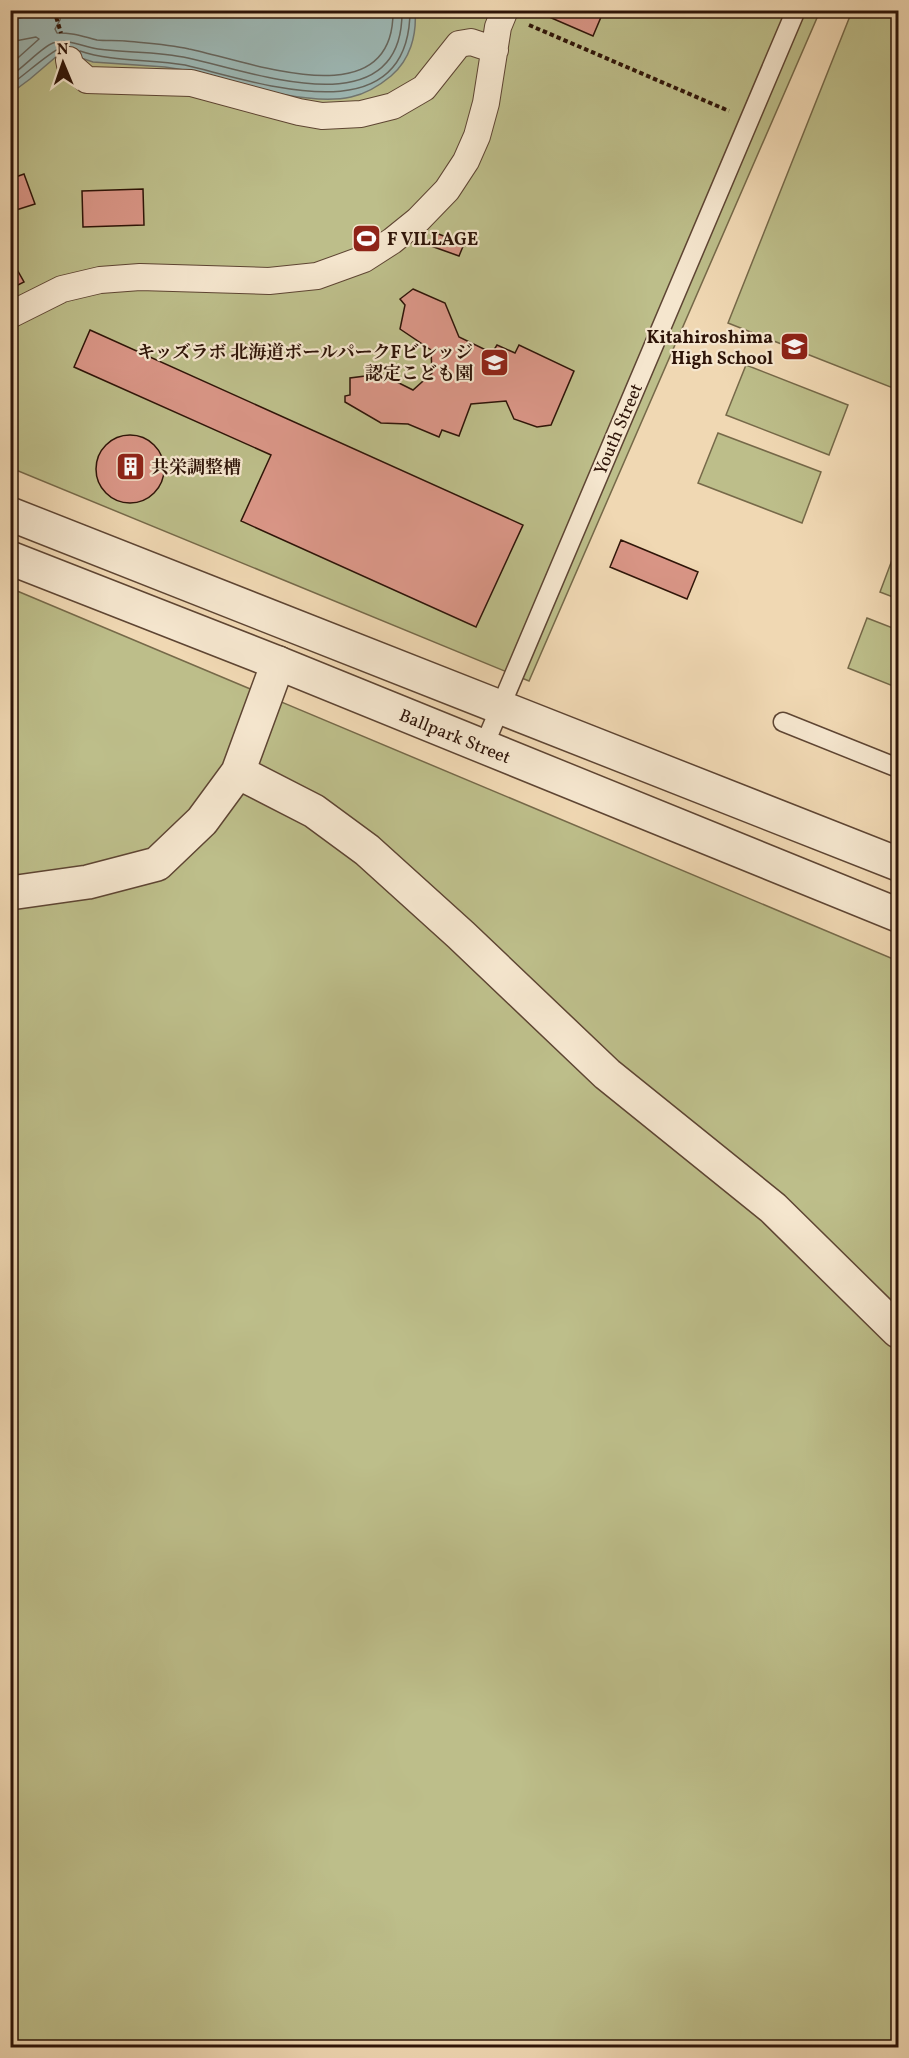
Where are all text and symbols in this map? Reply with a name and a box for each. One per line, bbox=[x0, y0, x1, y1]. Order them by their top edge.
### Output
north arrow bbox=[33, 33, 93, 93]
text: N bbox=[56, 39, 69, 61]
sports icon: F VILLAGE bbox=[350, 223, 382, 255]
place label: F VILLAGE bbox=[387, 228, 478, 253]
place label: Kitahiroshima High School bbox=[646, 326, 773, 372]
school or university icon: Kitahiroshima High School bbox=[778, 331, 810, 363]
place label: キッズラボ 北海道ボールパークFビレッジ 認定こども園 bbox=[137, 341, 473, 387]
school or university icon: キッズラボ 北海道ボールパークFビレッジ 認定こども園 bbox=[478, 346, 510, 378]
street label: Youth Street bbox=[589, 380, 650, 479]
building icon: 共栄調整槽 bbox=[114, 451, 146, 483]
place label: 共栄調整槽 bbox=[151, 456, 241, 481]
street label: Ballpark Street bbox=[395, 704, 514, 771]

